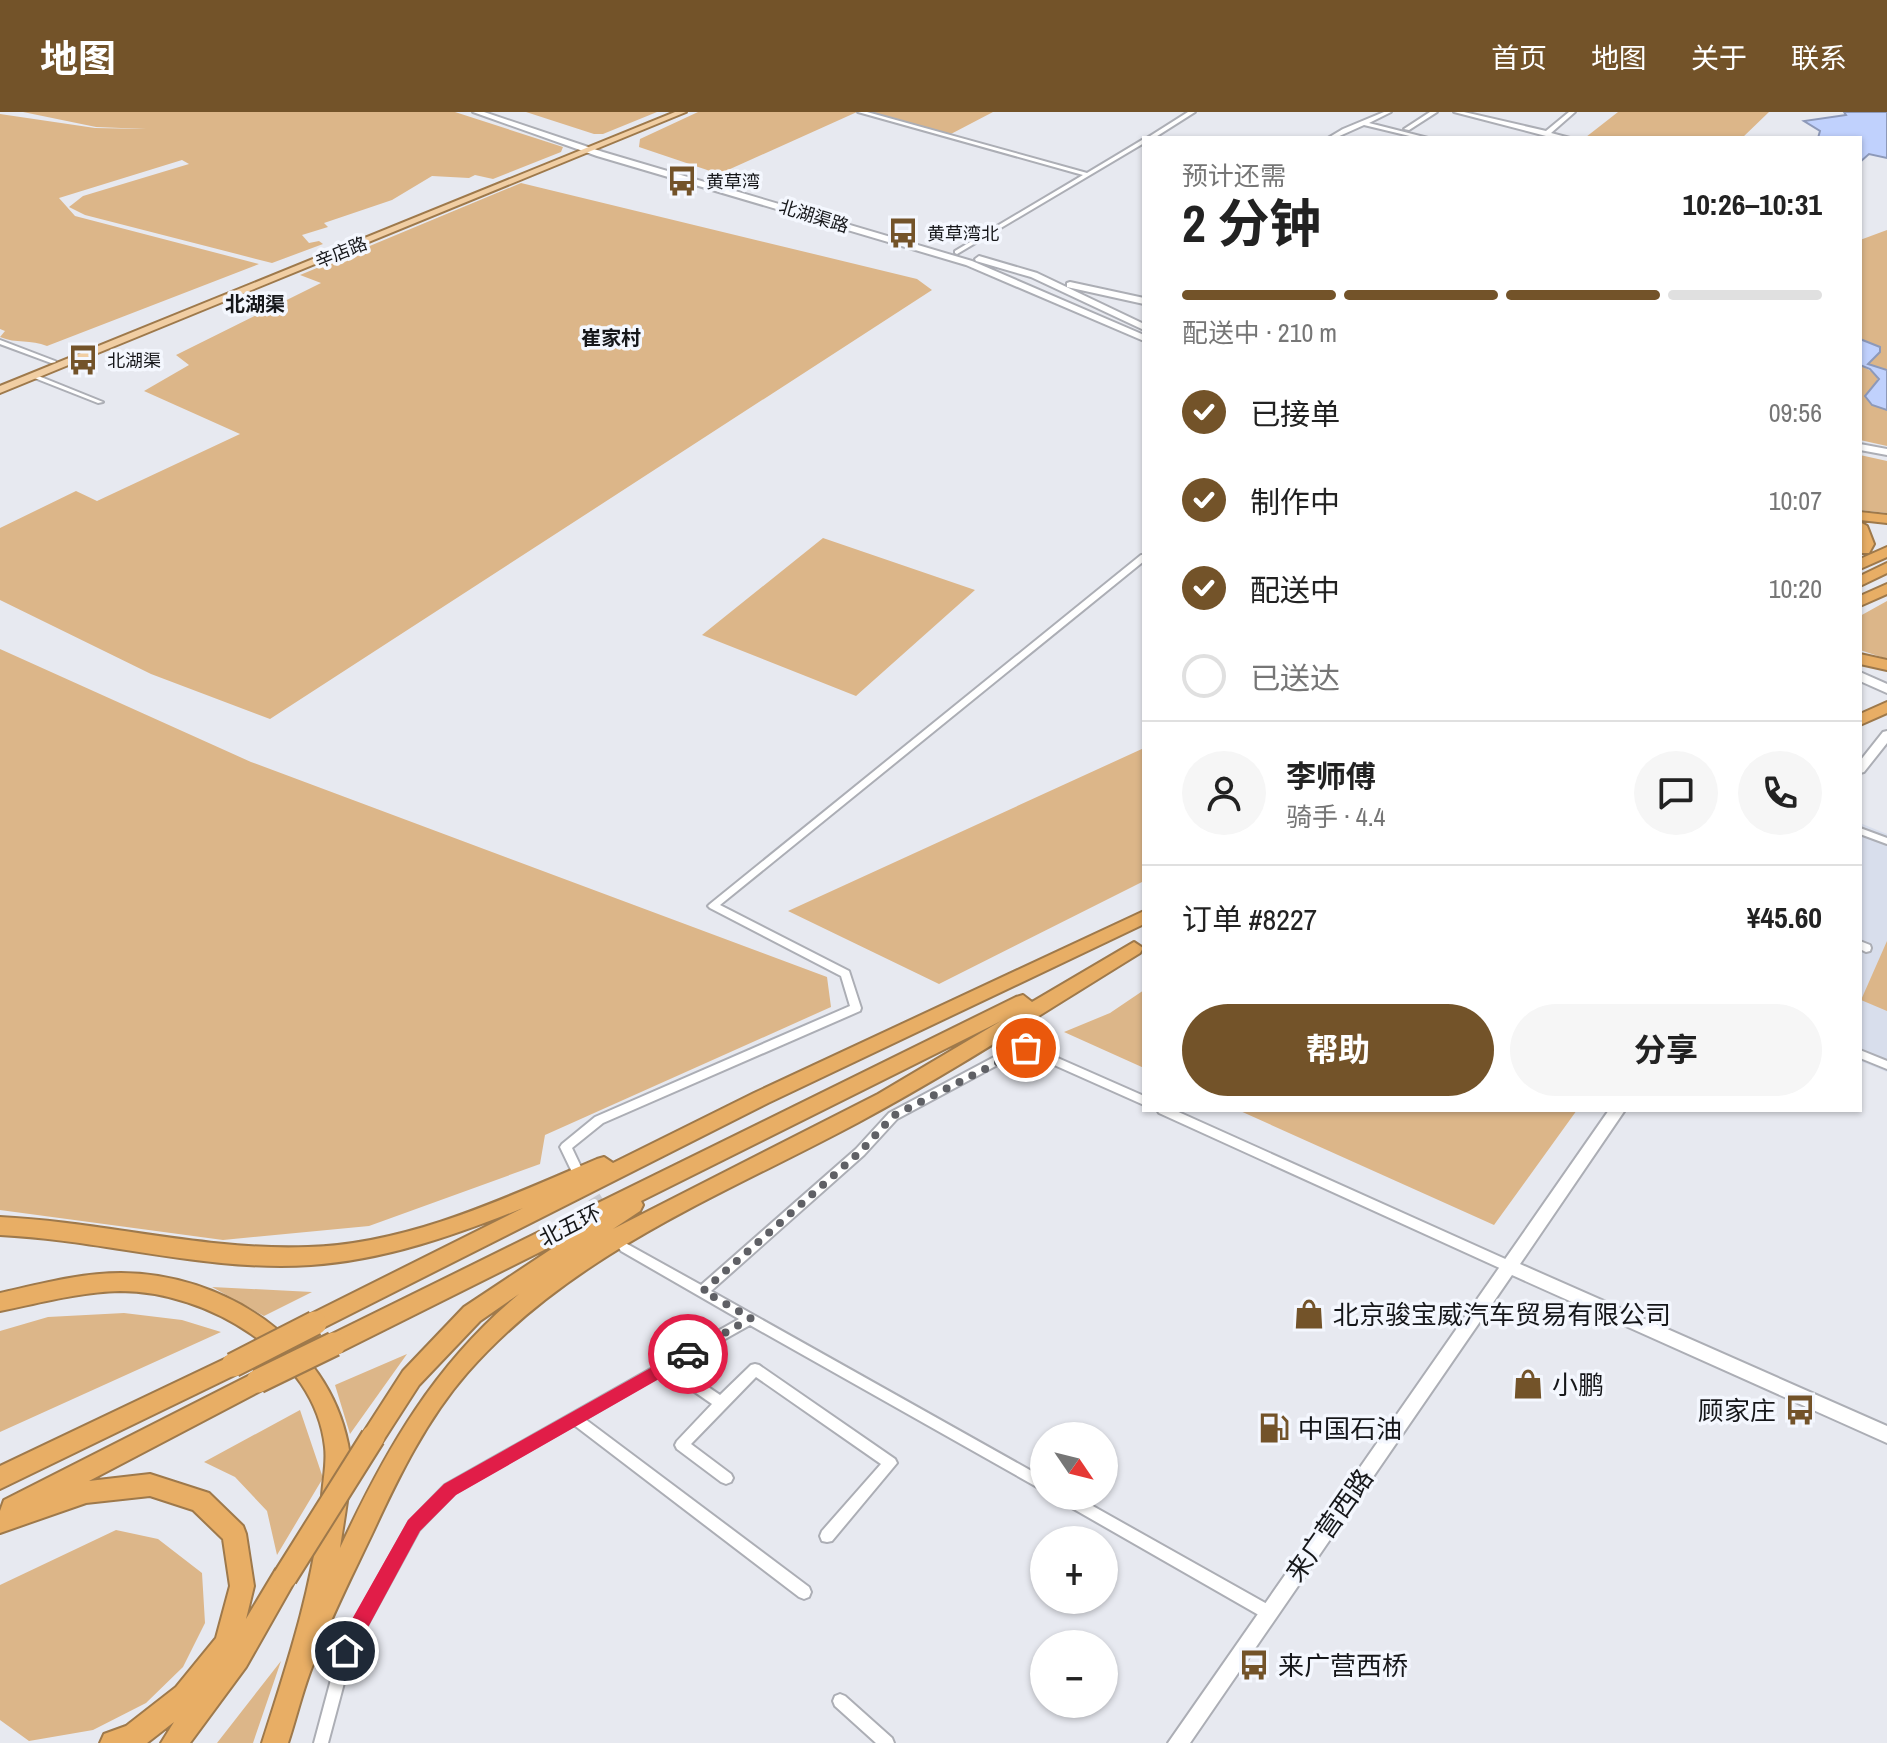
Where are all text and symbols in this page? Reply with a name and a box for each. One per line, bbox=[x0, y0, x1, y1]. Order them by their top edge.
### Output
text: 地图 bbox=[40, 33, 116, 84]
text: 首页 bbox=[1491, 39, 1547, 77]
text: 地图 bbox=[1591, 39, 1647, 77]
text: 关于 bbox=[1691, 39, 1747, 77]
text: 联系 bbox=[1791, 39, 1847, 77]
text: 预计还需 bbox=[1182, 158, 1286, 193]
bus stop icon: 黄草湾 bbox=[665, 164, 699, 198]
place label: 黄草湾 bbox=[706, 169, 760, 194]
text: 10:26–10:31 bbox=[1683, 184, 1822, 224]
text: 2 分钟 bbox=[1182, 188, 1322, 258]
street label: 北湖渠路 bbox=[776, 194, 852, 238]
bus stop icon: 黄草湾北 bbox=[886, 216, 920, 250]
place label: 黄草湾北 bbox=[927, 221, 999, 246]
street label: 辛店路 bbox=[311, 230, 371, 274]
district label: 北湖渠 bbox=[225, 290, 285, 317]
text: 配送中 · 210 m bbox=[1182, 315, 1337, 350]
district label: 崔家村 bbox=[581, 324, 641, 351]
bus stop icon: 北湖渠 bbox=[66, 343, 100, 377]
place label: 北湖渠 bbox=[107, 348, 161, 373]
icon: check bbox=[1182, 390, 1226, 434]
text: 已接单 bbox=[1250, 394, 1340, 434]
text: 09:56 bbox=[1769, 395, 1822, 430]
icon: check bbox=[1182, 478, 1226, 522]
text: 制作中 bbox=[1250, 482, 1340, 522]
text: 10:07 bbox=[1769, 483, 1822, 518]
icon: check bbox=[1182, 566, 1226, 610]
text: 配送中 bbox=[1250, 570, 1340, 610]
text: 10:20 bbox=[1769, 571, 1822, 606]
text: 已送达 bbox=[1250, 658, 1340, 698]
button: person bbox=[1182, 751, 1266, 835]
button: chat bbox=[1634, 751, 1718, 835]
button: phone bbox=[1738, 751, 1822, 835]
text: 李师傅 bbox=[1286, 756, 1376, 796]
text: 骑手 · 4.4 bbox=[1286, 799, 1385, 834]
text: ¥45.60 bbox=[1747, 897, 1822, 937]
text: 订单 #8227 bbox=[1182, 899, 1317, 939]
button: 帮助 bbox=[1182, 1004, 1494, 1096]
button: 分享 bbox=[1510, 1004, 1822, 1096]
pin bbox=[992, 1014, 1060, 1082]
icon: bag bbox=[1004, 1026, 1048, 1070]
street label: 北五环 bbox=[534, 1197, 606, 1253]
shop icon: 北京骏宝威汽车贸易有限公司 bbox=[1292, 1297, 1326, 1331]
place label: 北京骏宝威汽车贸易有限公司 bbox=[1333, 1297, 1671, 1332]
courier bbox=[648, 1314, 728, 1394]
icon: car bbox=[666, 1332, 710, 1376]
shop icon: 小鹏 bbox=[1511, 1367, 1545, 1401]
place label: 小鹏 bbox=[1552, 1367, 1604, 1402]
place label: 顾家庄 bbox=[1698, 1393, 1776, 1428]
bus stop icon: 顾家庄 bbox=[1783, 1393, 1817, 1427]
fuel station icon: 中国石油 bbox=[1257, 1411, 1291, 1445]
place label: 中国石油 bbox=[1298, 1411, 1402, 1446]
north arrow bbox=[1030, 1422, 1118, 1510]
map controls bbox=[1030, 1422, 1118, 1718]
street label: 来广营西路 bbox=[1277, 1462, 1381, 1588]
button: + bbox=[1030, 1526, 1118, 1614]
pin bbox=[311, 1617, 379, 1685]
icon: home bbox=[323, 1629, 367, 1673]
button: − bbox=[1030, 1630, 1118, 1718]
bus stop icon: 来广营西桥 bbox=[1237, 1648, 1271, 1682]
place label: 来广营西桥 bbox=[1278, 1648, 1408, 1683]

